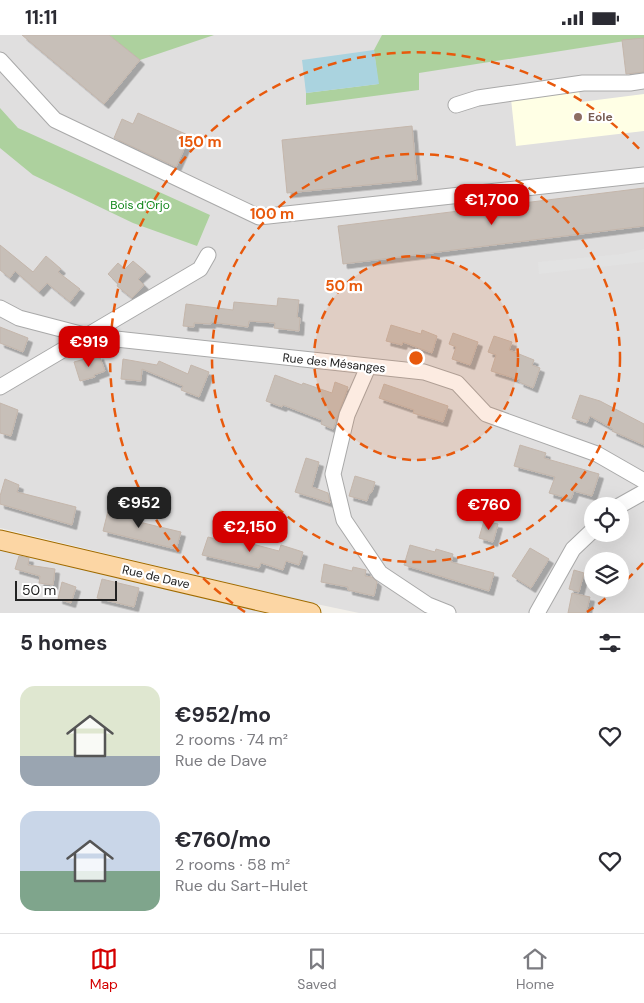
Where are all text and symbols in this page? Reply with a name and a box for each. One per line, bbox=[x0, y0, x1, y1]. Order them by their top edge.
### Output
text: 11:11 bbox=[25, 5, 58, 30]
place label: Eole bbox=[588, 109, 613, 125]
marker: Eole bbox=[572, 111, 584, 123]
text: 150 m bbox=[179, 132, 222, 152]
pin: €1,700 bbox=[451, 183, 533, 226]
text: €1,700 bbox=[465, 189, 519, 210]
park label: Bois d'Orjo bbox=[110, 197, 170, 213]
text: 100 m bbox=[250, 204, 294, 224]
text: 50 m bbox=[325, 276, 363, 296]
pin: €919 bbox=[59, 325, 119, 368]
text: €919 bbox=[70, 331, 108, 352]
centre of rings bbox=[407, 349, 425, 367]
street label: Rue des Mésanges bbox=[282, 350, 386, 376]
pin: €952 bbox=[109, 487, 169, 529]
pin: €760 bbox=[459, 489, 519, 531]
text: €952 bbox=[118, 492, 160, 513]
text: €760 bbox=[468, 494, 510, 515]
map controls bbox=[584, 497, 629, 597]
button: locate bbox=[584, 497, 629, 542]
pin: €2,150 bbox=[209, 511, 291, 553]
text: €2,150 bbox=[224, 516, 276, 537]
button: layers bbox=[584, 552, 629, 597]
street label: Rue de Dave bbox=[121, 561, 192, 593]
scale bar bbox=[15, 578, 118, 601]
text: 50 m bbox=[22, 581, 56, 599]
text: 5 homes bbox=[20, 629, 107, 657]
icon: filters bbox=[596, 629, 624, 657]
text: €952/mo bbox=[175, 701, 271, 729]
icon: home bbox=[60, 706, 120, 766]
icon: heart bbox=[596, 722, 624, 750]
text: 2 rooms · 74 m² bbox=[175, 729, 288, 750]
text: Rue de Dave bbox=[175, 750, 267, 771]
text: €760/mo bbox=[175, 826, 271, 854]
icon: home bbox=[60, 831, 120, 891]
icon: heart bbox=[596, 847, 624, 875]
text: 2 rooms · 58 m² bbox=[175, 854, 290, 875]
text: Rue du Sart-Hulet bbox=[175, 875, 308, 896]
tab: Map bbox=[90, 945, 118, 993]
tab: Saved bbox=[297, 945, 337, 993]
tab: Home bbox=[516, 945, 554, 993]

